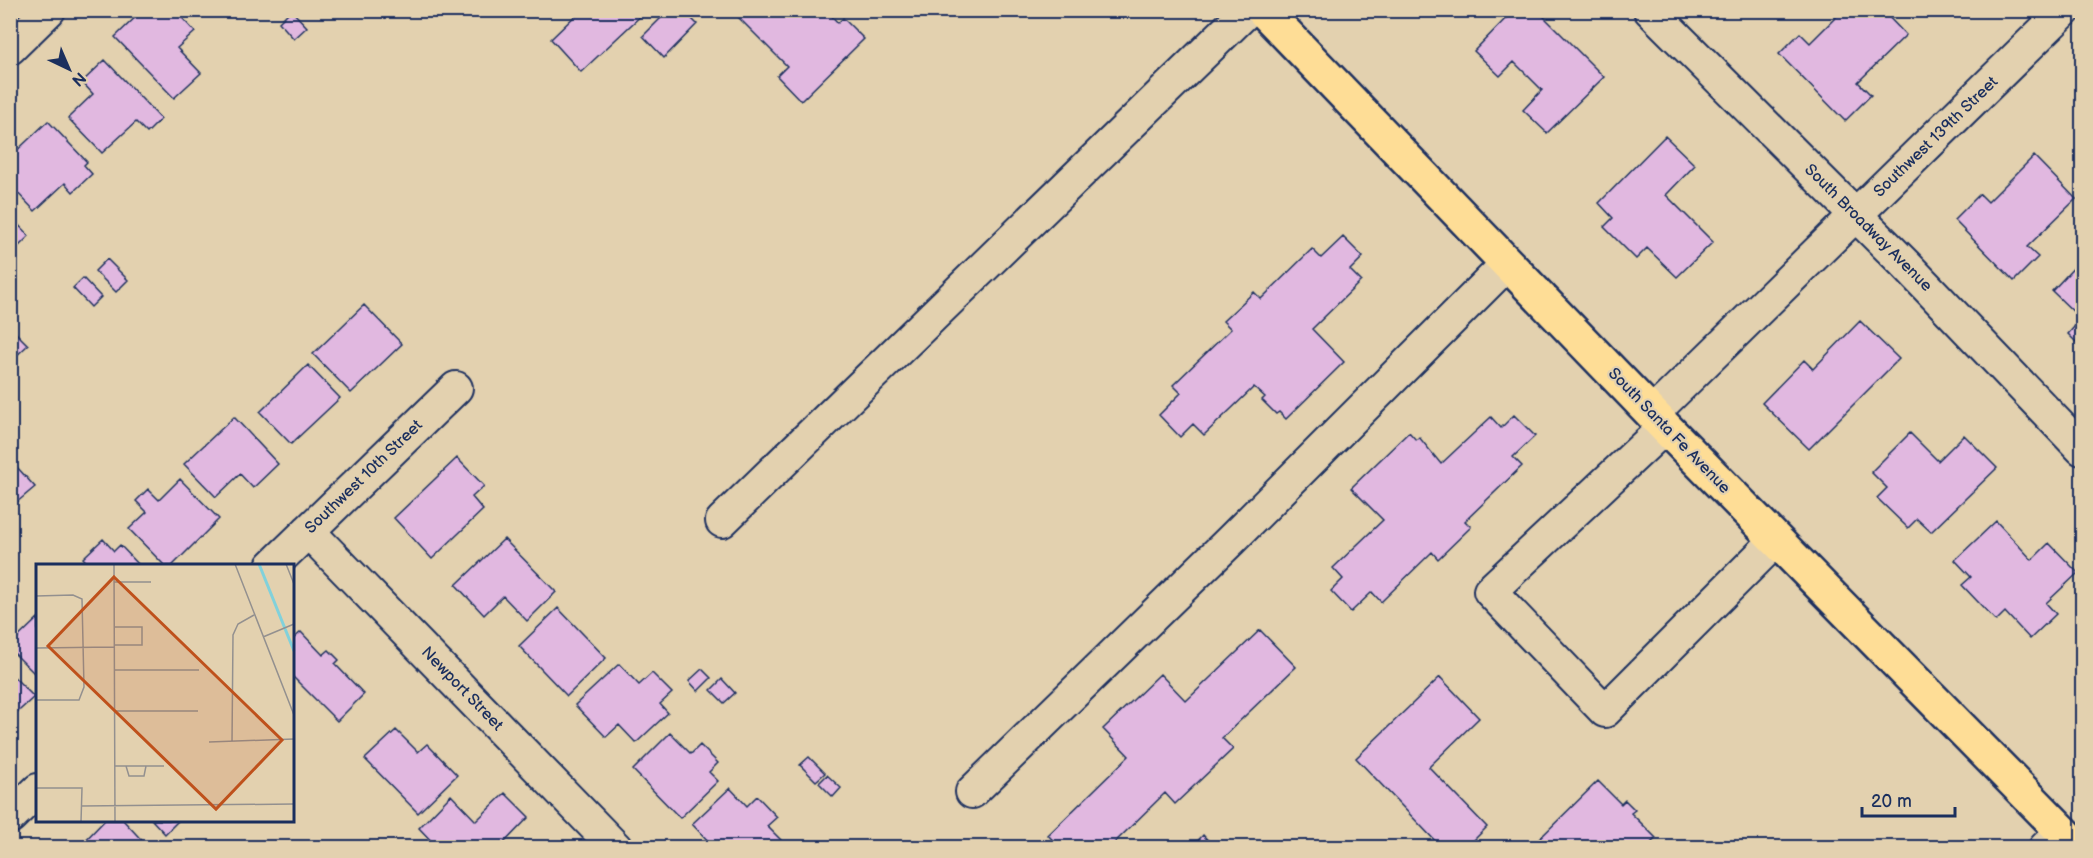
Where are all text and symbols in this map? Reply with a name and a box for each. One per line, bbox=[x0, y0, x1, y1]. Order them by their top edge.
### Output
north arrow bbox=[39, 39, 99, 99]
text: N bbox=[67, 68, 89, 90]
street label: Southwest 139th Street bbox=[1870, 73, 2002, 201]
street label: South Broadway Avenue bbox=[1800, 160, 1936, 296]
street label: South Santa Fe Avenue bbox=[1604, 364, 1734, 498]
street label: Southwest 10th Street bbox=[301, 416, 427, 538]
inset map bbox=[36, 564, 294, 822]
street label: Newport Street bbox=[417, 643, 507, 735]
scale bar bbox=[1862, 780, 1955, 818]
text: 20 m bbox=[1871, 791, 1912, 812]

